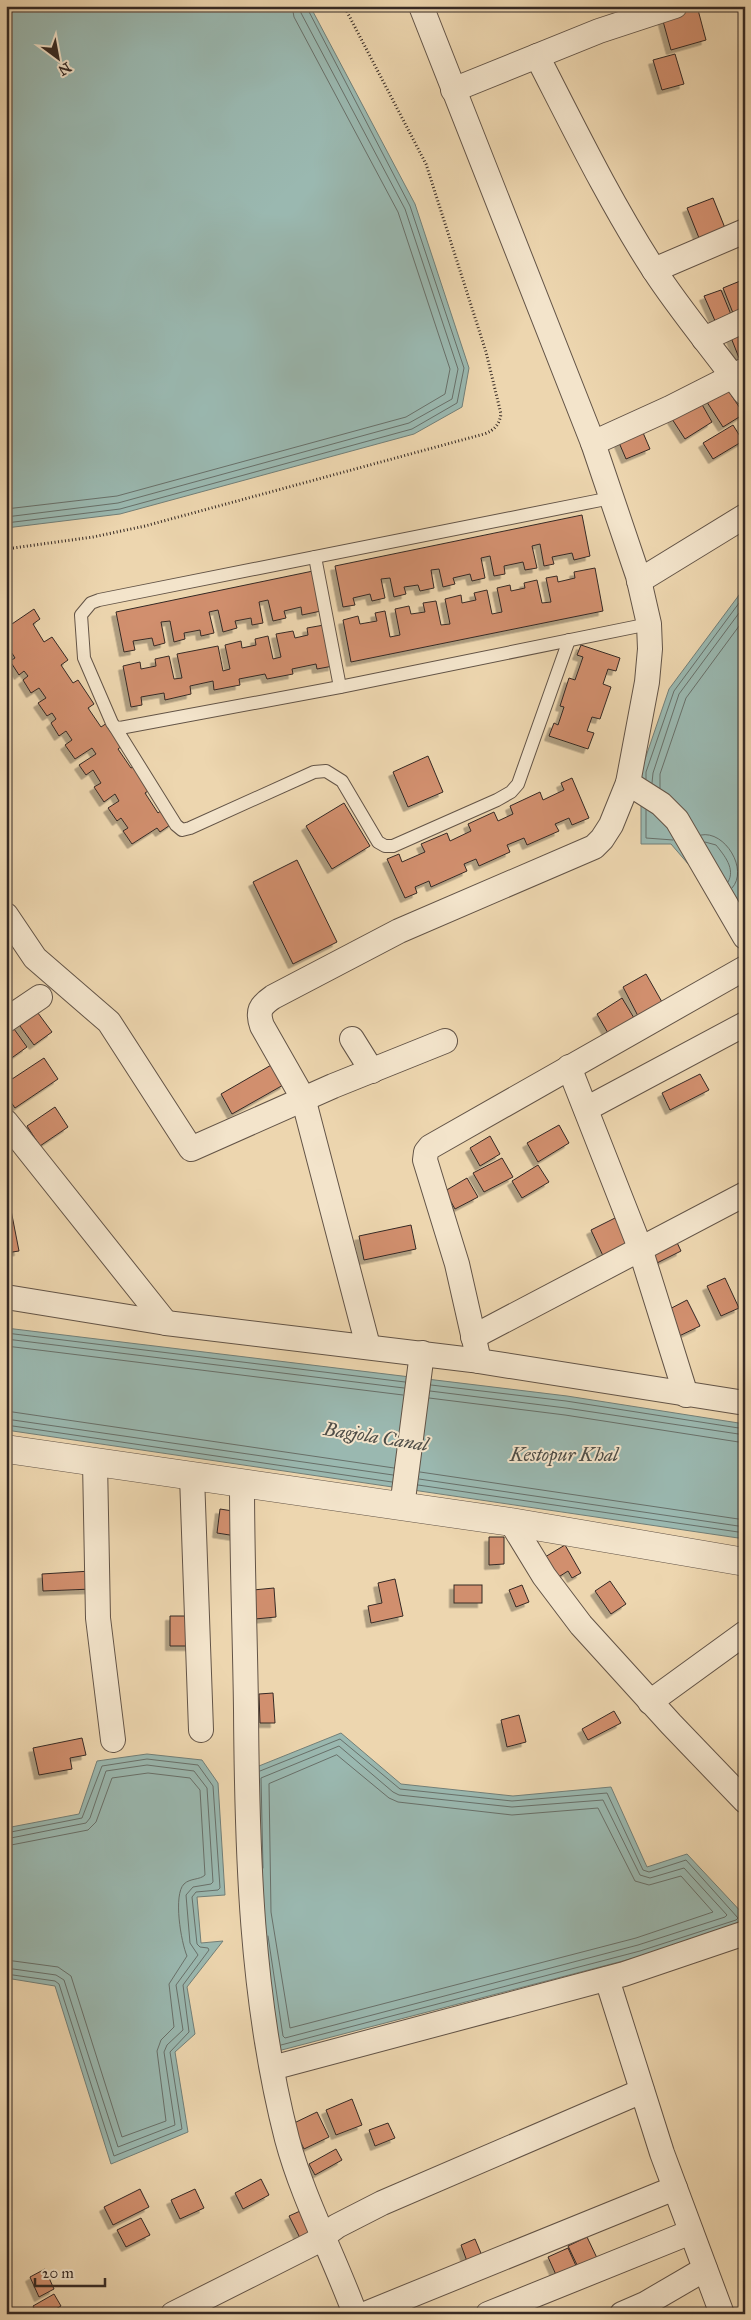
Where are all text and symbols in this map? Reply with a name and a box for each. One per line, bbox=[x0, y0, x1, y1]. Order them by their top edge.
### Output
north arrow bbox=[32, 32, 82, 82]
text: N bbox=[55, 58, 74, 79]
water label: Bagjola Canal bbox=[321, 1417, 432, 1456]
water label: Kestopur Khal bbox=[509, 1443, 620, 1467]
scale bar bbox=[35, 2255, 105, 2287]
text: 20 m bbox=[42, 2264, 74, 2282]

